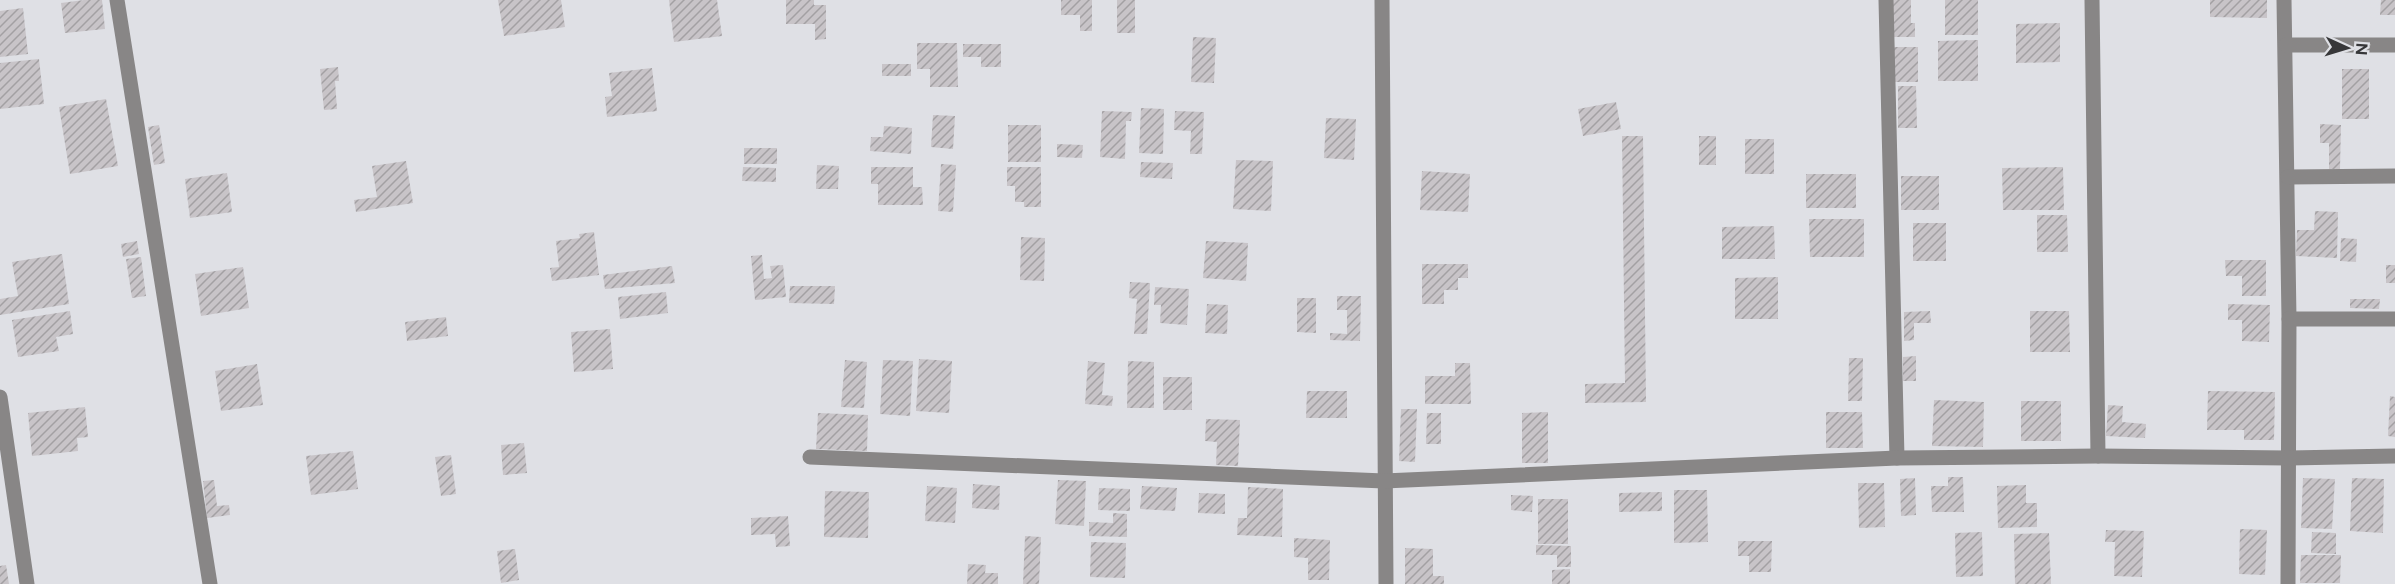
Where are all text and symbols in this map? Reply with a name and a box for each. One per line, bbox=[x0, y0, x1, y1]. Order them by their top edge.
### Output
north arrow bbox=[2317, 18, 2377, 78]
text: N bbox=[2352, 42, 2371, 56]

